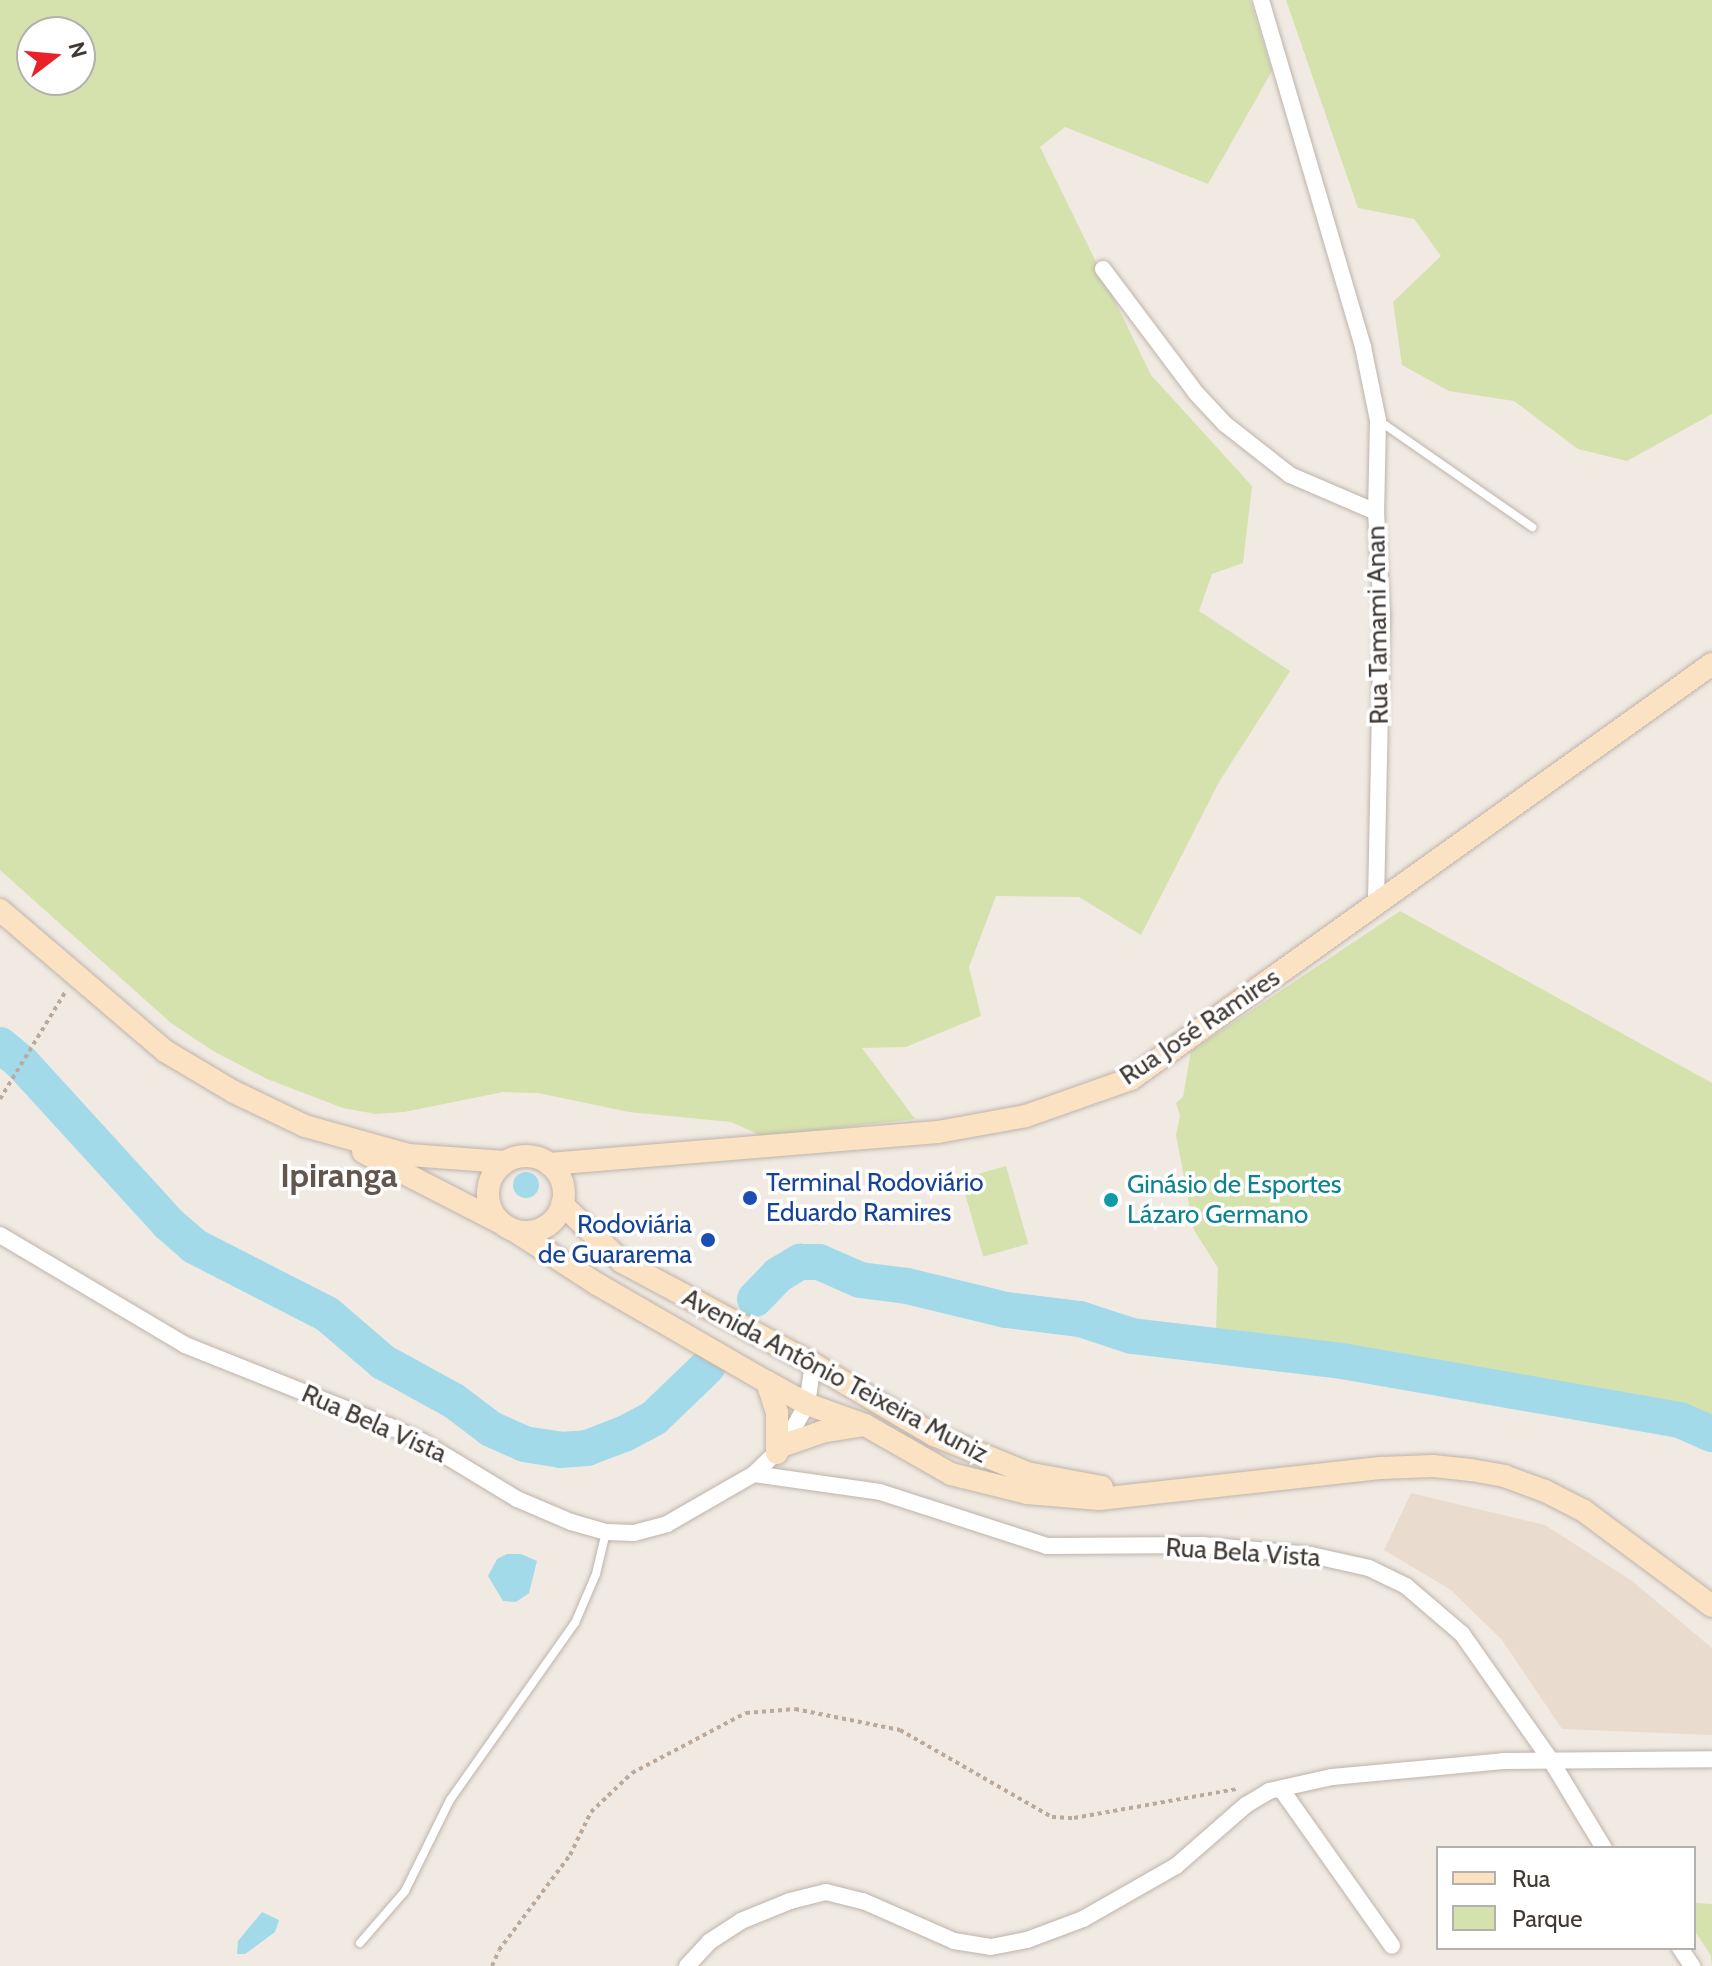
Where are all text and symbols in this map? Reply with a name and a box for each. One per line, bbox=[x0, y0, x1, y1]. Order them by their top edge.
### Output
north arrow bbox=[16, 16, 96, 96]
text: N bbox=[63, 39, 93, 61]
street label: Rua Tamami Anan bbox=[1361, 525, 1395, 725]
street label: Rua José Ramires bbox=[1114, 962, 1286, 1092]
district label: Ipiranga bbox=[280, 1156, 398, 1196]
place label: Terminal Rodoviário Eduardo Ramires bbox=[766, 1167, 983, 1228]
place label: Ginásio de Esportes Lázaro Germano bbox=[1127, 1169, 1342, 1230]
marker: Terminal Rodoviário Eduardo Ramires bbox=[741, 1189, 759, 1207]
marker: Ginásio de Esportes Lázaro Germano bbox=[1102, 1191, 1120, 1209]
place label: Rodoviária de Guararema bbox=[538, 1209, 692, 1270]
marker: Rodoviária de Guararema bbox=[699, 1231, 717, 1249]
street label: Avenida Antônio Teixeira Muniz bbox=[677, 1282, 993, 1470]
street label: Rua Bela Vista bbox=[297, 1378, 451, 1470]
street label: Rua Bela Vista bbox=[1165, 1532, 1321, 1574]
legend bbox=[1436, 1846, 1696, 1950]
text: Rua bbox=[1512, 1864, 1550, 1893]
text: Parque bbox=[1512, 1904, 1582, 1933]

